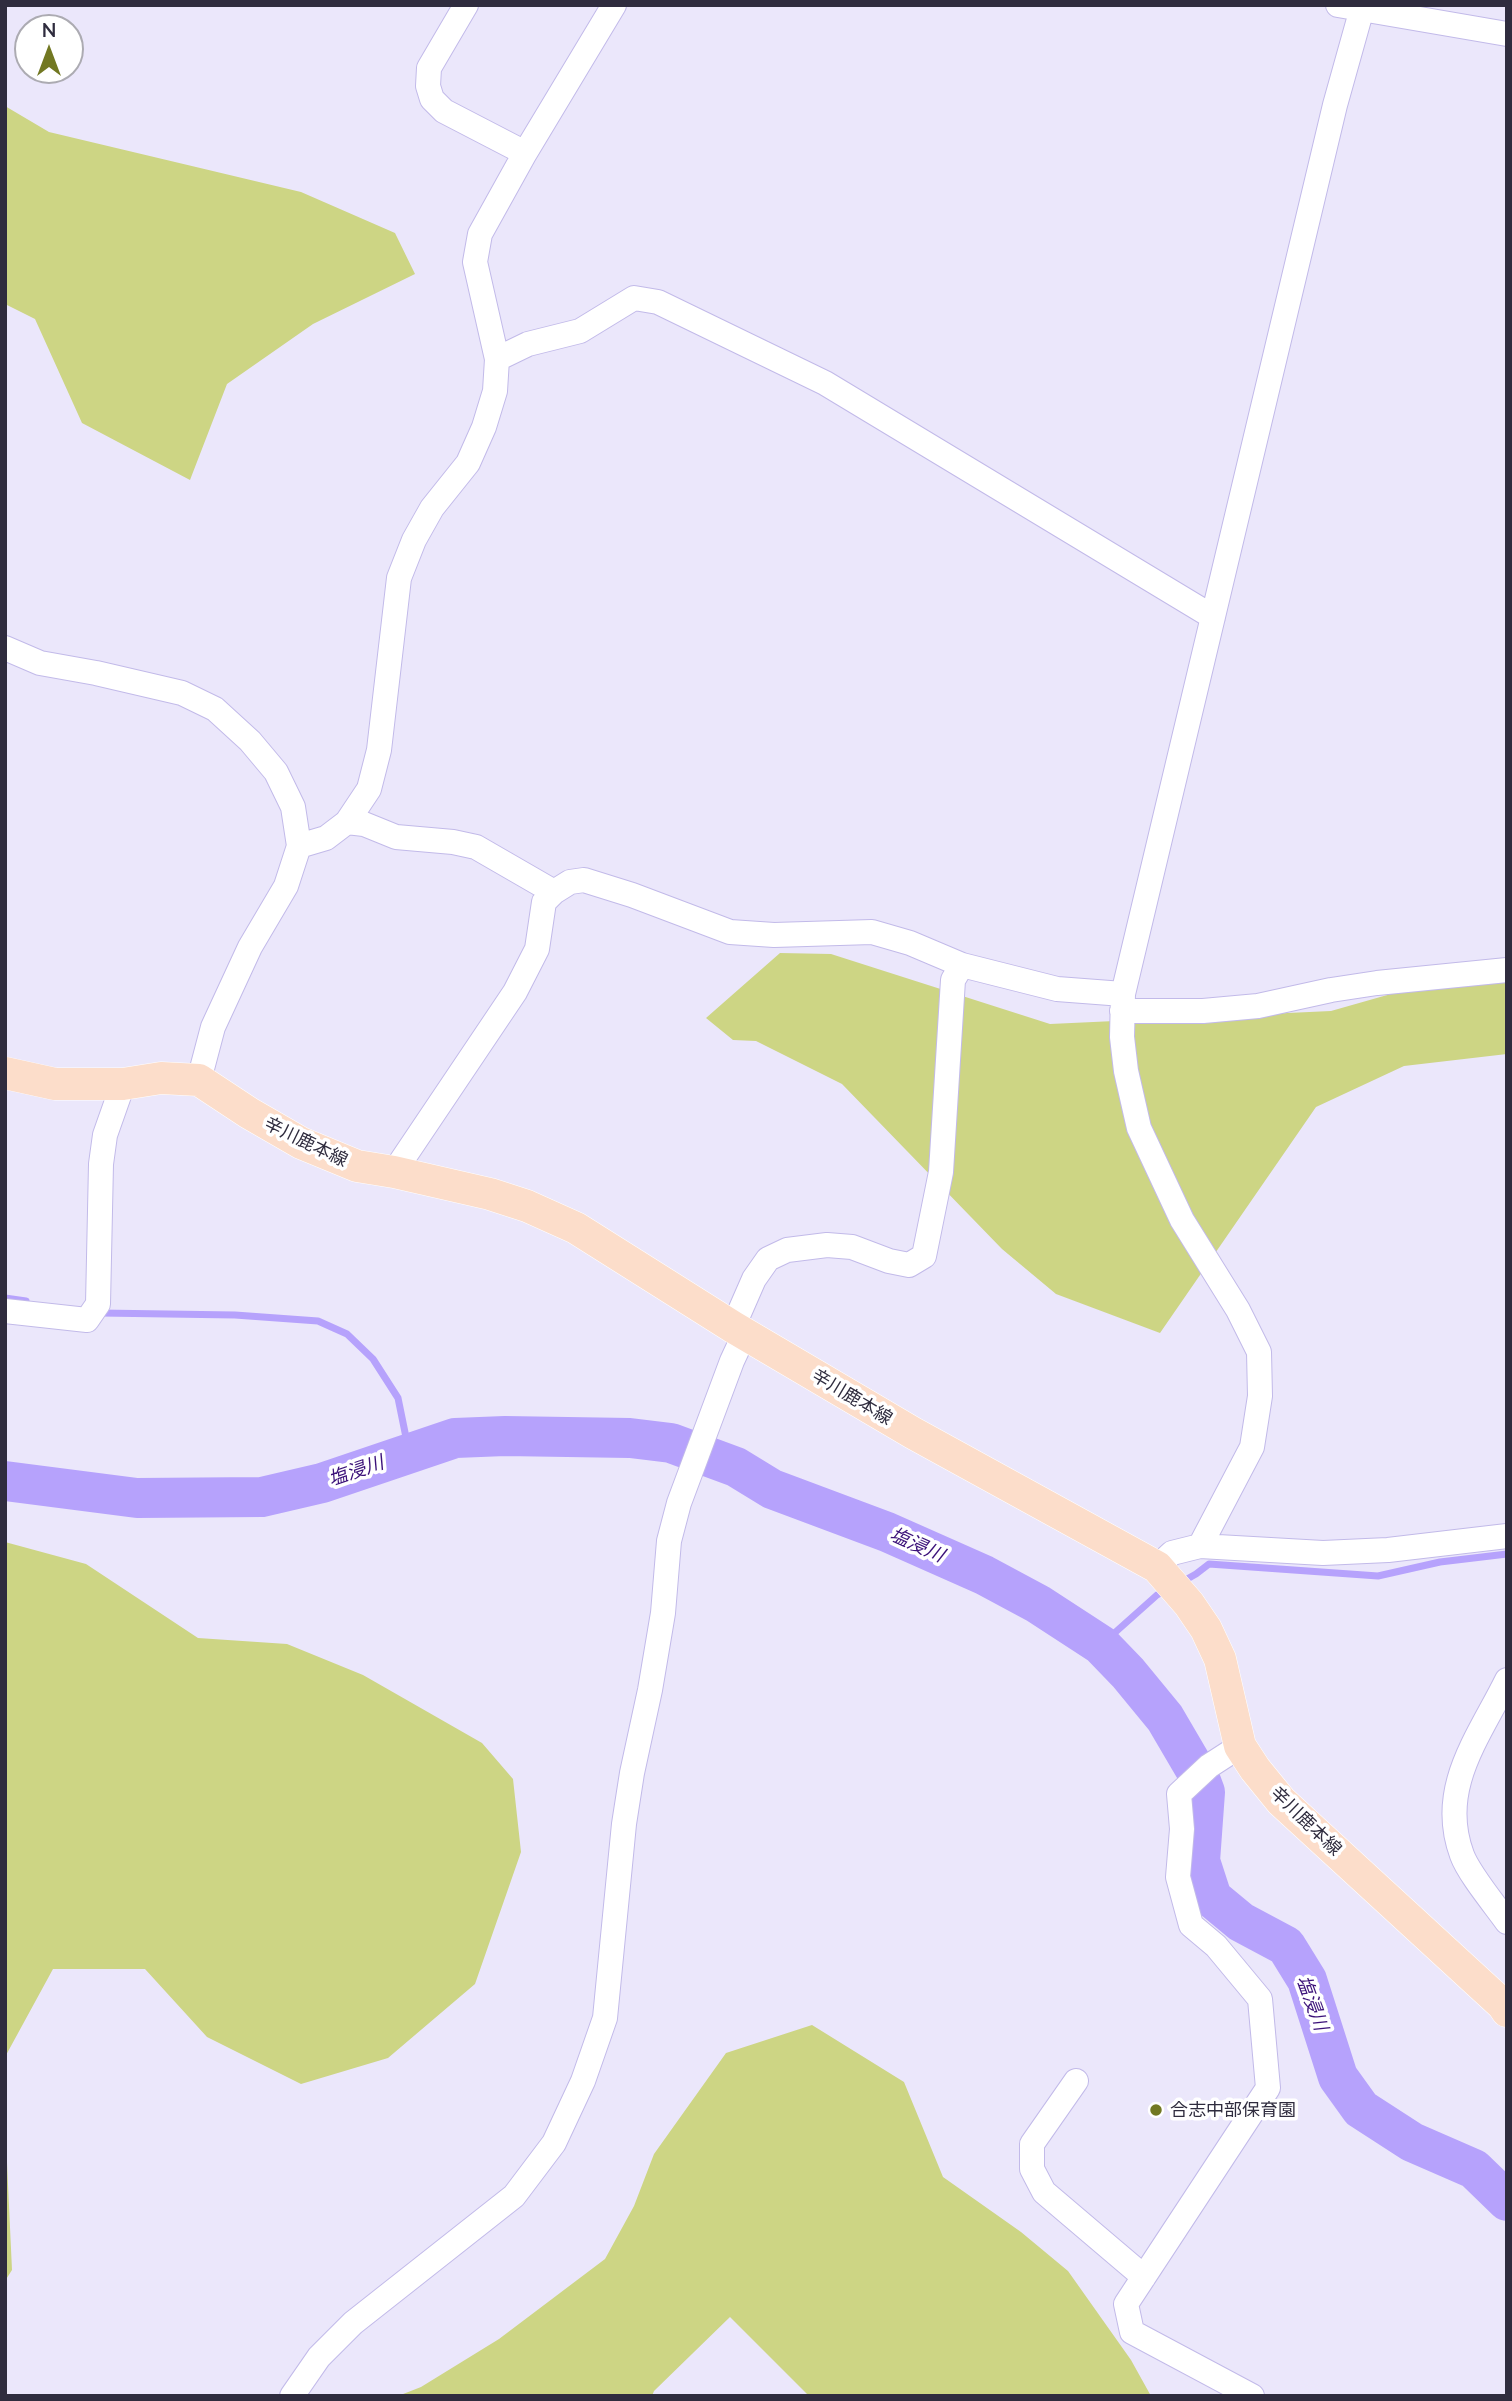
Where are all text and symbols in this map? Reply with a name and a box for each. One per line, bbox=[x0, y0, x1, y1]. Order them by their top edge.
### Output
north arrow bbox=[14, 14, 84, 84]
text: N bbox=[42, 18, 56, 41]
street label: 辛川鹿本線 bbox=[261, 1113, 351, 1171]
street label: 辛川鹿本線 bbox=[808, 1365, 896, 1429]
water label: 塩浸川 bbox=[325, 1451, 387, 1491]
water label: 塩浸川 bbox=[886, 1523, 948, 1567]
street label: 辛川鹿本線 bbox=[1266, 1782, 1346, 1860]
water label: 塩浸川 bbox=[1292, 1972, 1332, 2034]
place label: 合志中部保育園 bbox=[1170, 2099, 1296, 2121]
marker: 合志中部保育園 bbox=[1148, 2102, 1164, 2118]

